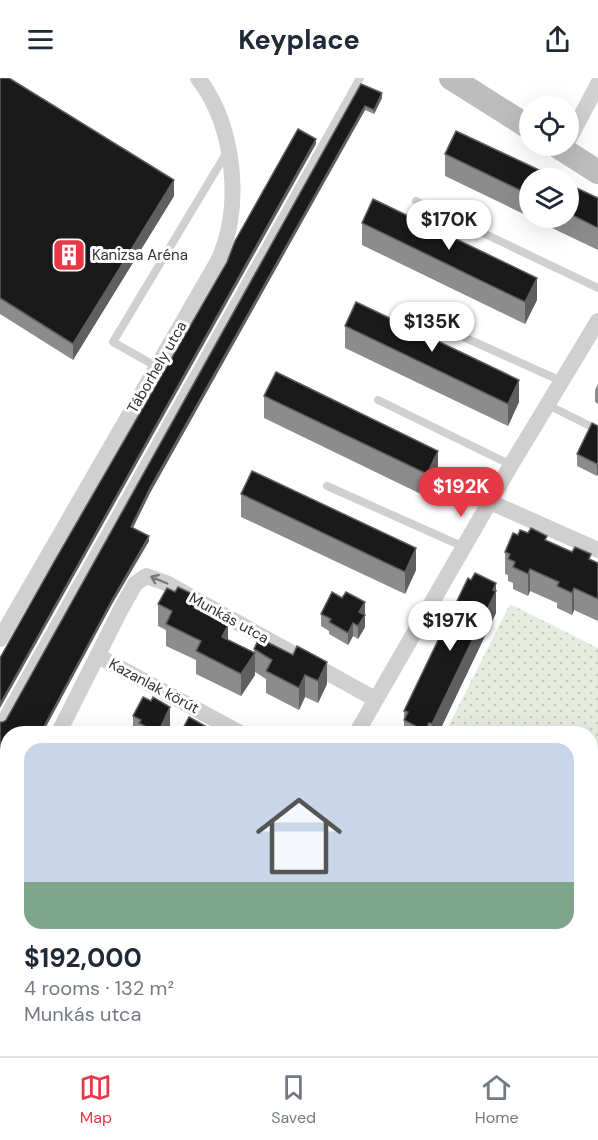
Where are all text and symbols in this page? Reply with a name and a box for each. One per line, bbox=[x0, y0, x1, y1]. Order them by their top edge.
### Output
text: Keyplace bbox=[238, 22, 360, 57]
icon: menu bbox=[24, 23, 57, 56]
icon: share bbox=[541, 23, 574, 56]
map controls bbox=[519, 96, 579, 228]
button: locate bbox=[519, 96, 579, 156]
button: layers bbox=[519, 168, 579, 228]
pin: $170K bbox=[407, 200, 491, 251]
text: $170K bbox=[420, 206, 478, 232]
building icon: Kanizsa Aréna bbox=[51, 237, 87, 273]
place label: Kanizsa Aréna bbox=[92, 245, 188, 265]
pin: $135K bbox=[390, 302, 474, 353]
text: $135K bbox=[404, 308, 460, 334]
street label: Táborhely utca bbox=[123, 317, 191, 417]
pin: $192K bbox=[419, 467, 503, 518]
text: $192K bbox=[433, 473, 489, 499]
one-way arrow bbox=[150, 574, 168, 585]
street label: Munkás utca bbox=[186, 588, 272, 648]
pin: $197K bbox=[408, 601, 492, 652]
text: $197K bbox=[422, 607, 478, 633]
street label: Kazanlak körút bbox=[105, 654, 203, 718]
icon: home bbox=[245, 782, 353, 890]
text: $192,000 bbox=[24, 941, 142, 975]
text: 4 rooms · 132 m² bbox=[24, 975, 174, 1001]
text: Munkás utca bbox=[24, 1001, 141, 1027]
tab: Map bbox=[79, 1071, 112, 1128]
tab: Saved bbox=[271, 1071, 316, 1128]
tab: Home bbox=[475, 1071, 519, 1128]

